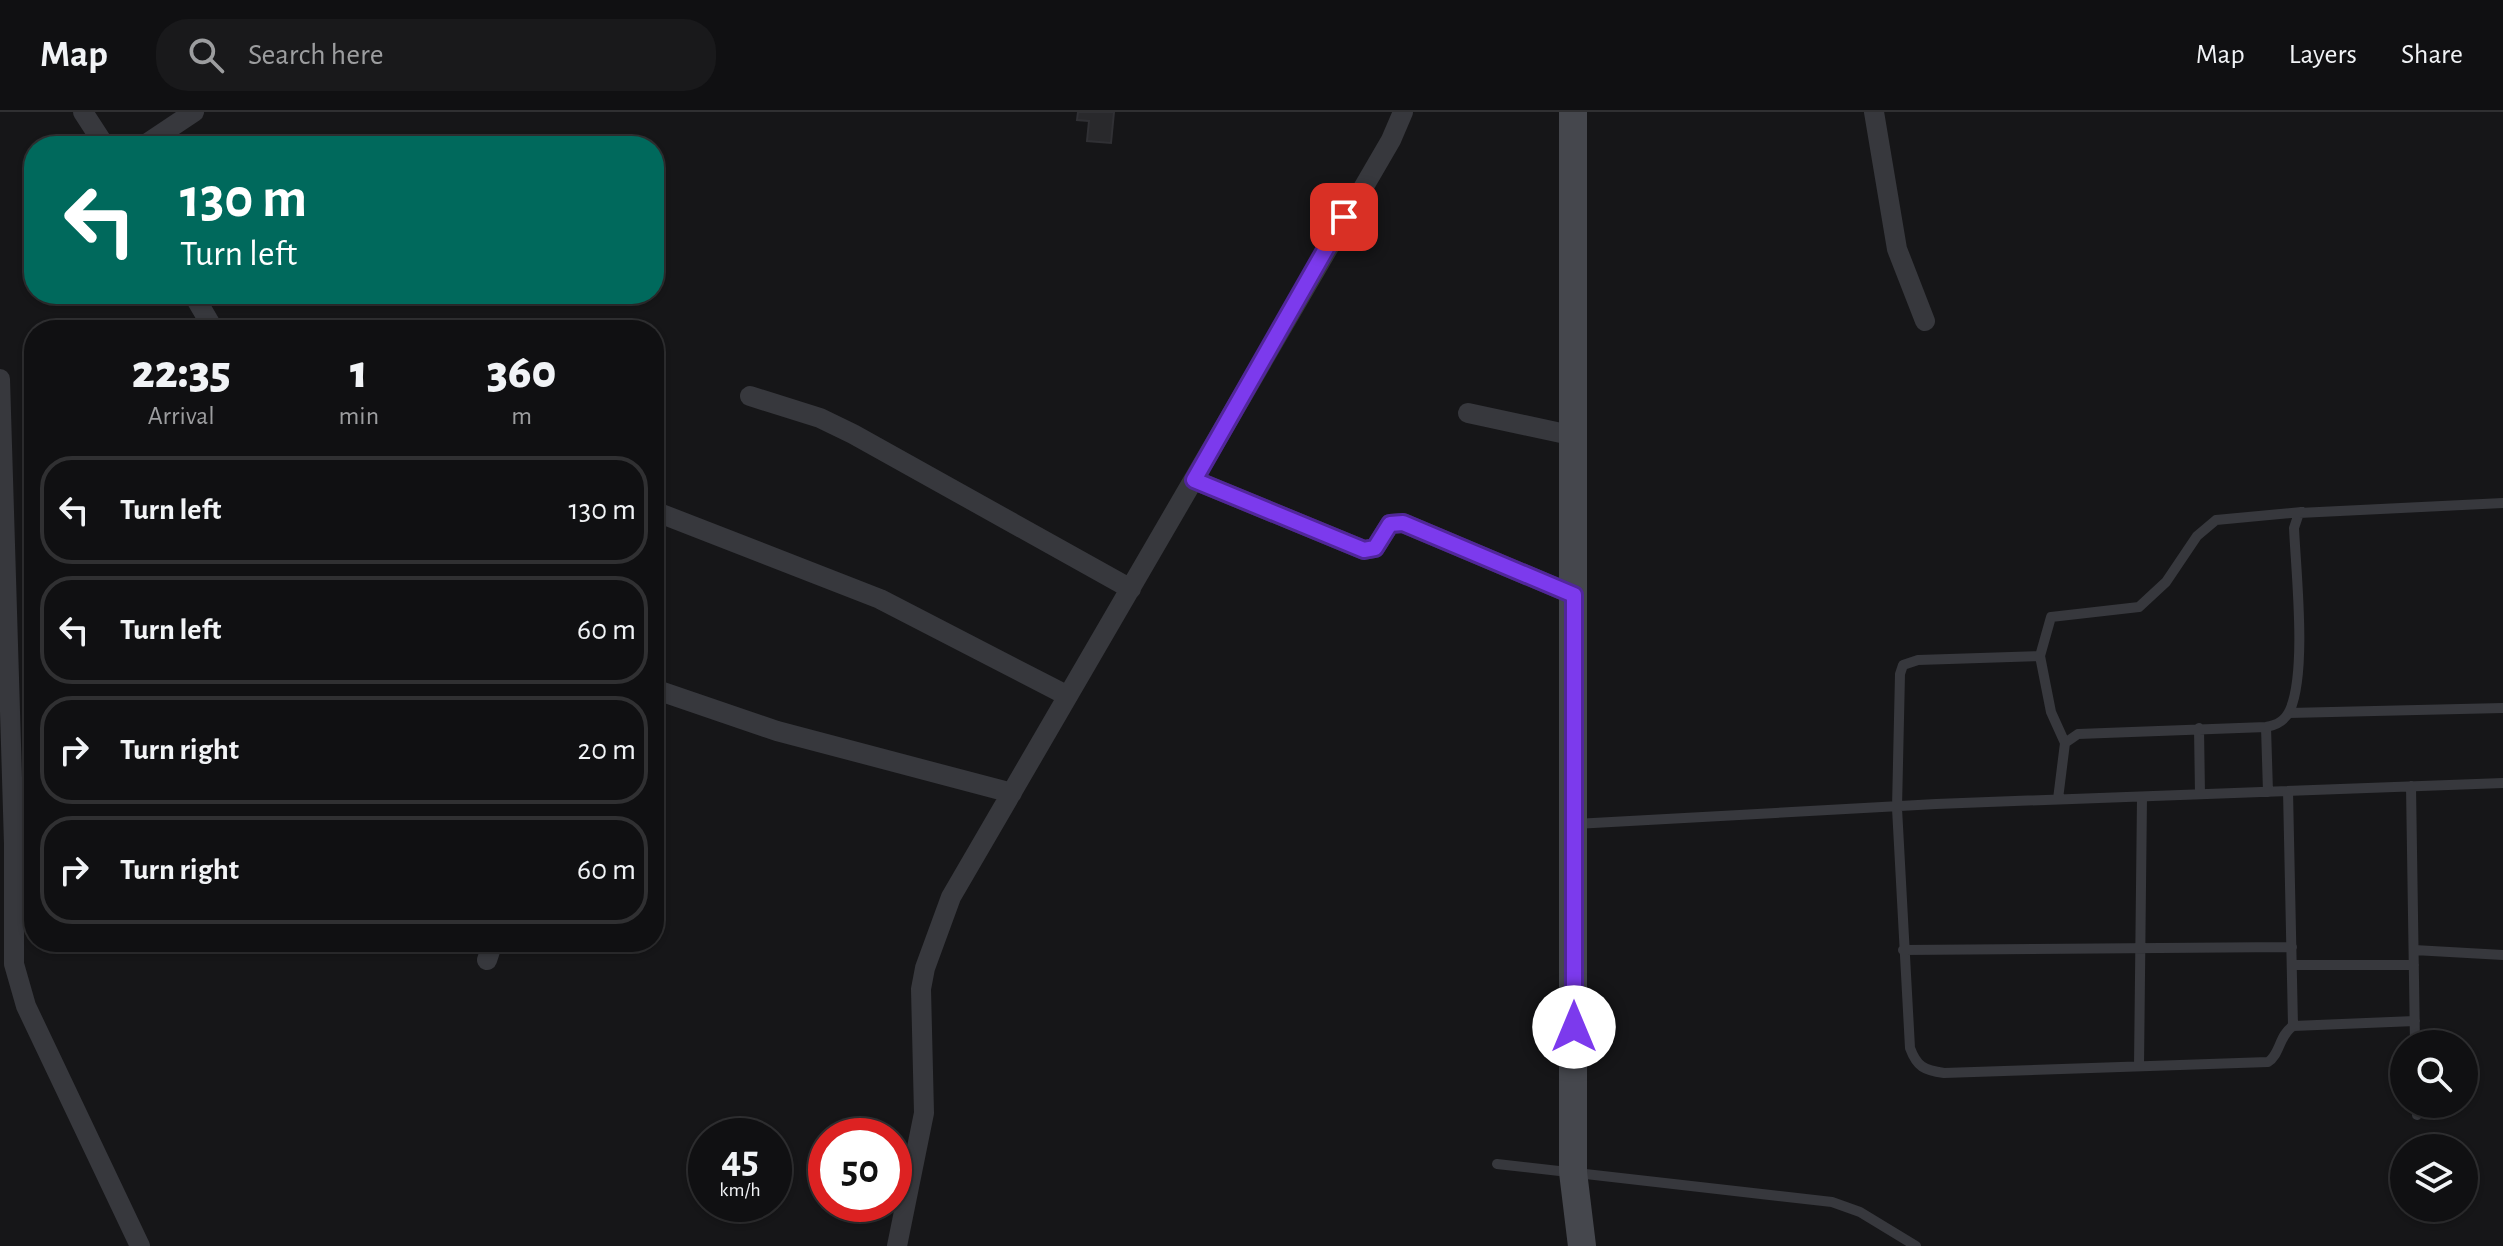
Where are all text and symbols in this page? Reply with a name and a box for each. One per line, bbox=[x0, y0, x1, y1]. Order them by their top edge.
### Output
search box bbox=[156, 19, 716, 91]
icon: search bbox=[184, 33, 228, 77]
text: Map bbox=[40, 36, 108, 74]
text: Search here bbox=[248, 40, 384, 70]
text: Map bbox=[2196, 41, 2245, 69]
text: Layers bbox=[2289, 41, 2357, 69]
text: Share bbox=[2401, 41, 2463, 69]
icon: left bbox=[48, 168, 152, 272]
text: 130 m bbox=[180, 171, 307, 227]
pin bbox=[1310, 183, 1378, 251]
icon: arrive bbox=[1322, 195, 1366, 239]
text: Turn left bbox=[180, 236, 297, 272]
text: 22:35 bbox=[132, 349, 231, 397]
text: 1 bbox=[350, 349, 368, 397]
text: 360 bbox=[487, 349, 556, 397]
text: Arrival bbox=[148, 403, 215, 429]
text: min bbox=[339, 403, 379, 429]
text: m bbox=[511, 403, 532, 429]
icon: left bbox=[52, 488, 96, 532]
text: Turn left bbox=[120, 495, 221, 525]
text: 130 m bbox=[569, 495, 636, 525]
icon: left bbox=[52, 608, 96, 652]
text: Turn left bbox=[120, 615, 221, 645]
text: 60 m bbox=[577, 615, 636, 645]
icon: right bbox=[52, 728, 96, 772]
text: Turn right bbox=[120, 735, 239, 765]
text: 20 m bbox=[578, 735, 636, 765]
icon: right bbox=[52, 848, 96, 892]
text: Turn right bbox=[120, 855, 239, 885]
text: 60 m bbox=[577, 855, 636, 885]
position arrow bbox=[1532, 985, 1616, 1069]
map controls bbox=[2390, 1030, 2478, 1222]
button: search bbox=[2390, 1030, 2478, 1118]
speed limit sign: 50 bbox=[808, 1118, 912, 1222]
button: layers bbox=[2390, 1134, 2478, 1222]
text: 45 bbox=[721, 1140, 759, 1180]
text: km/h bbox=[719, 1180, 761, 1200]

